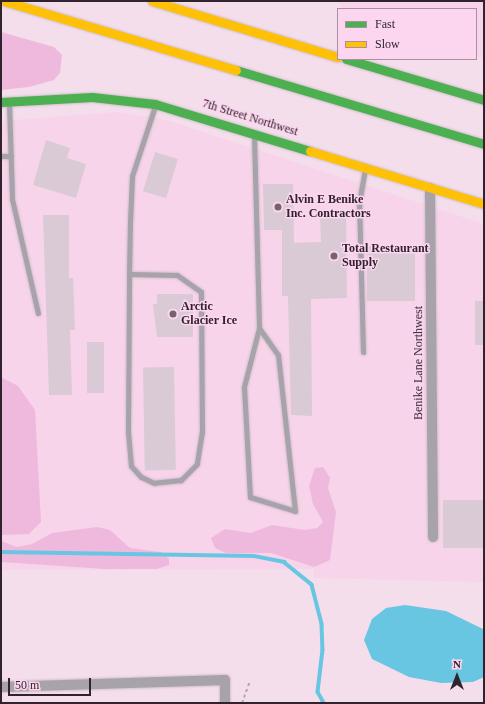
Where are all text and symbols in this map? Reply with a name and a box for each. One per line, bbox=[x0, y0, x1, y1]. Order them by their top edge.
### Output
legend bbox=[337, 8, 477, 60]
text: Fast bbox=[375, 17, 395, 31]
text: Slow bbox=[375, 37, 400, 51]
street label: 7th Street Northwest bbox=[200, 97, 300, 139]
place label: Alvin E Benike Inc. Contractors bbox=[286, 193, 371, 221]
marker: Alvin E Benike Inc. Contractors bbox=[273, 202, 283, 212]
place label: Total Restaurant Supply bbox=[342, 242, 429, 270]
marker: Total Restaurant Supply bbox=[329, 251, 339, 261]
place label: Arctic Glacier Ice bbox=[181, 300, 237, 328]
street label: Benike Lane Northwest bbox=[412, 306, 426, 420]
marker: Arctic Glacier Ice bbox=[168, 309, 178, 319]
north arrow bbox=[437, 656, 477, 696]
text: N bbox=[453, 658, 461, 670]
scale bar bbox=[10, 670, 93, 696]
text: 50 m bbox=[15, 678, 39, 692]

